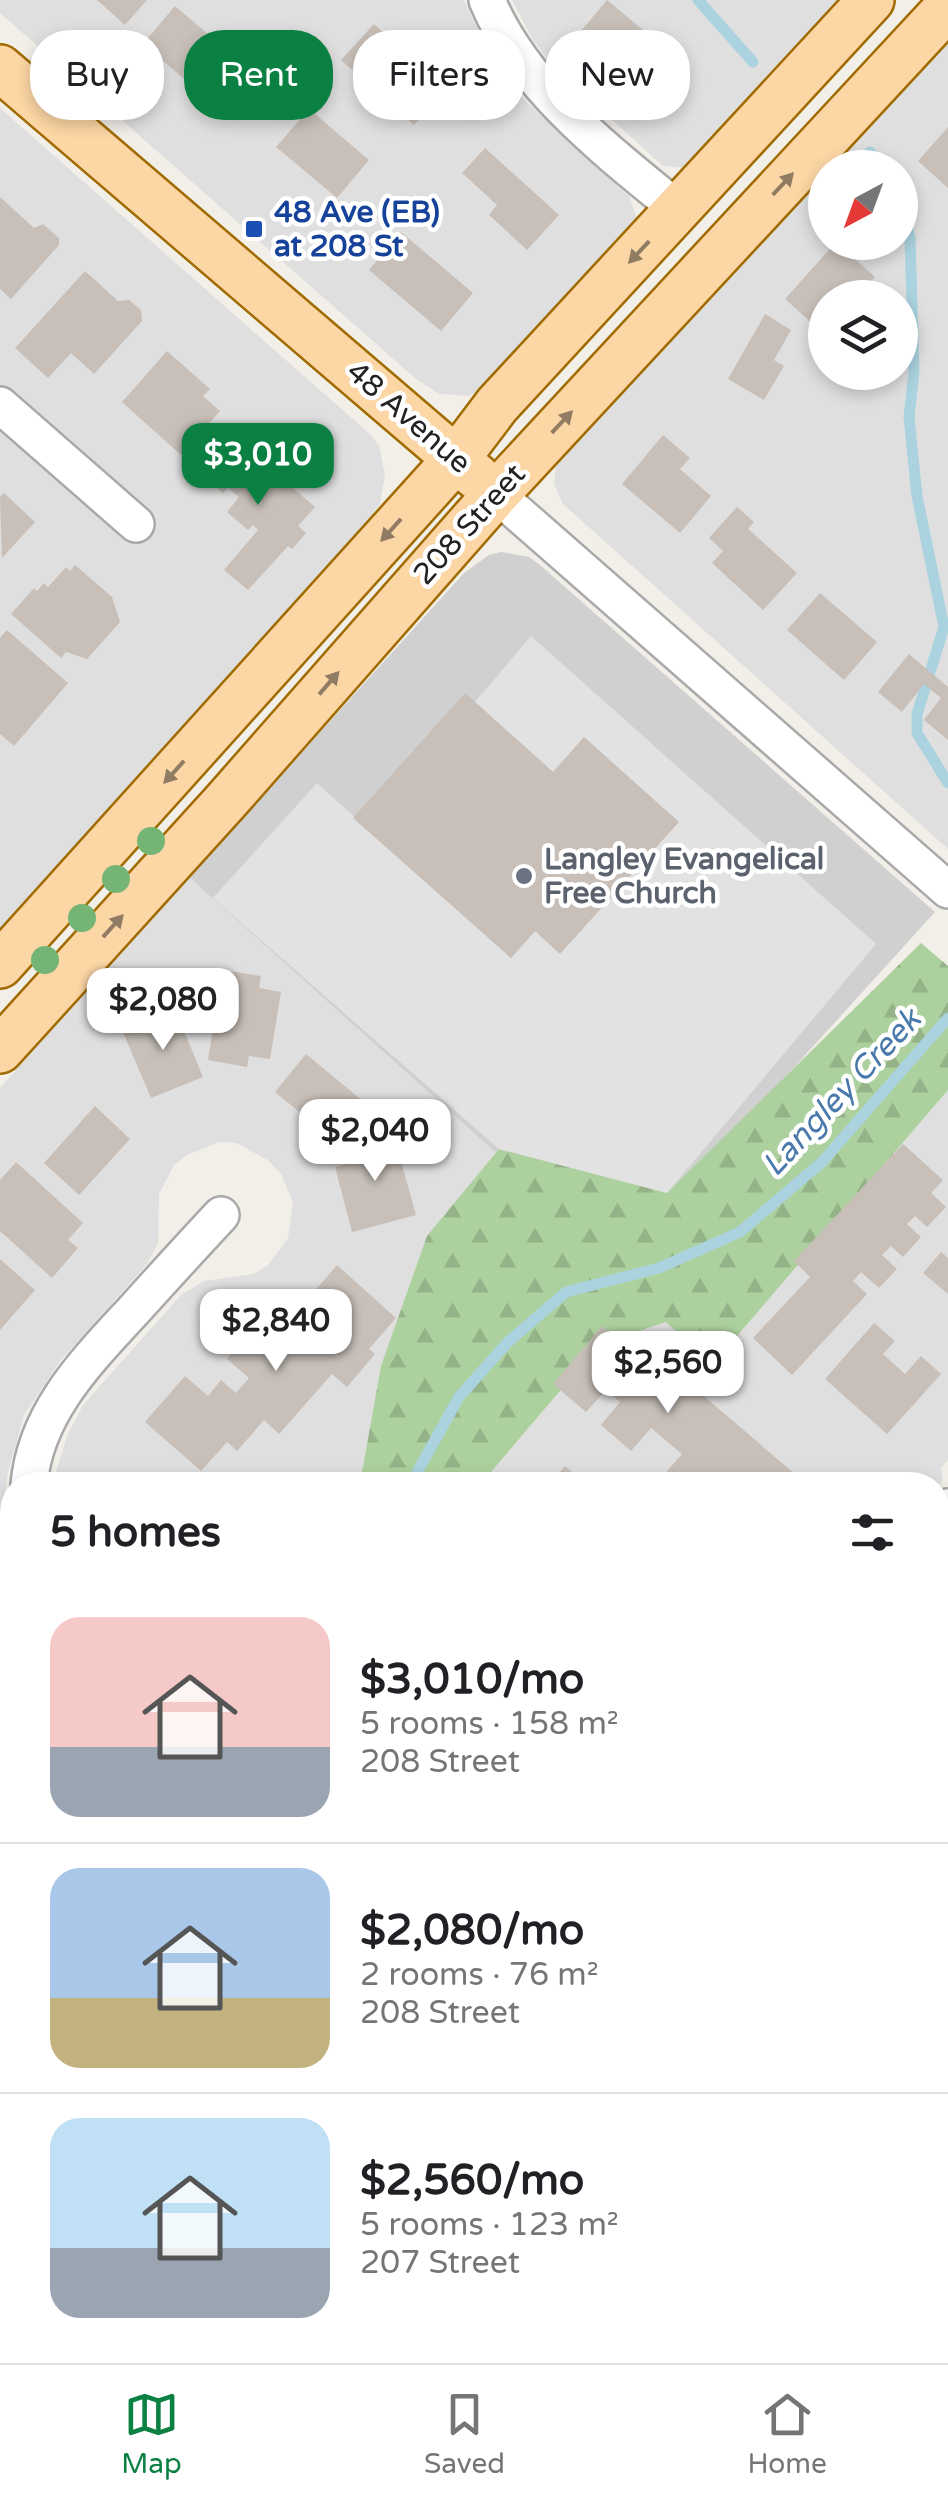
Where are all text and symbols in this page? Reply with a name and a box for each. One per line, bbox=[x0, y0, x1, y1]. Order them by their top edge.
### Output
chip: Buy bbox=[30, 30, 164, 120]
chip: Rent bbox=[184, 30, 333, 120]
chip: Filters bbox=[353, 30, 525, 120]
chip: New bbox=[545, 30, 690, 120]
north arrow bbox=[808, 150, 918, 260]
map controls bbox=[808, 150, 918, 390]
one-way arrow bbox=[771, 173, 794, 197]
place label: 48 Ave (EB) at 208 St bbox=[274, 194, 440, 265]
marker: 48 Ave (EB) at 208 St bbox=[243, 218, 265, 240]
one-way arrow bbox=[628, 240, 651, 264]
button: layers bbox=[808, 280, 918, 390]
street label: 48 Avenue bbox=[339, 353, 478, 481]
one-way arrow bbox=[550, 410, 573, 434]
pin: $3,010 bbox=[177, 423, 339, 508]
text: $3,010 bbox=[204, 436, 312, 474]
street label: 208 Street bbox=[405, 456, 533, 592]
one-way arrow bbox=[381, 517, 403, 542]
one-way arrow bbox=[317, 671, 340, 695]
one-way arrow bbox=[163, 760, 186, 784]
place label: Langley Evangelical Free Church bbox=[544, 841, 824, 912]
marker: Langley Evangelical Free Church bbox=[513, 865, 535, 887]
one-way arrow bbox=[101, 914, 124, 938]
pin: $2,080 bbox=[82, 968, 244, 1053]
text: $2,080 bbox=[109, 981, 217, 1019]
water label: Langley Creek bbox=[755, 999, 931, 1184]
pin: $2,040 bbox=[294, 1099, 456, 1184]
text: $2,040 bbox=[321, 1112, 429, 1150]
pin: $2,840 bbox=[195, 1289, 357, 1374]
text: $2,840 bbox=[222, 1302, 330, 1340]
pin: $2,560 bbox=[587, 1331, 749, 1416]
text: $2,560 bbox=[614, 1344, 722, 1382]
icon: filters bbox=[845, 1505, 900, 1560]
text: 5 homes bbox=[50, 1507, 221, 1558]
text: $3,010/mo bbox=[360, 1654, 584, 1705]
icon: home bbox=[130, 1657, 250, 1777]
text: 5 rooms · 158 m² bbox=[360, 1705, 619, 1743]
text: 208 Street bbox=[360, 1743, 520, 1781]
text: $2,080/mo bbox=[360, 1905, 584, 1956]
icon: home bbox=[130, 1908, 250, 2028]
text: 2 rooms · 76 m² bbox=[360, 1956, 599, 1994]
text: 208 Street bbox=[360, 1994, 520, 2032]
text: $2,560/mo bbox=[360, 2155, 584, 2206]
icon: home bbox=[130, 2158, 250, 2278]
text: 5 rooms · 123 m² bbox=[360, 2206, 619, 2244]
text: 207 Street bbox=[360, 2244, 520, 2282]
tab: Map bbox=[121, 2387, 182, 2481]
tab: Saved bbox=[424, 2387, 505, 2481]
tab: Home bbox=[747, 2387, 827, 2481]

